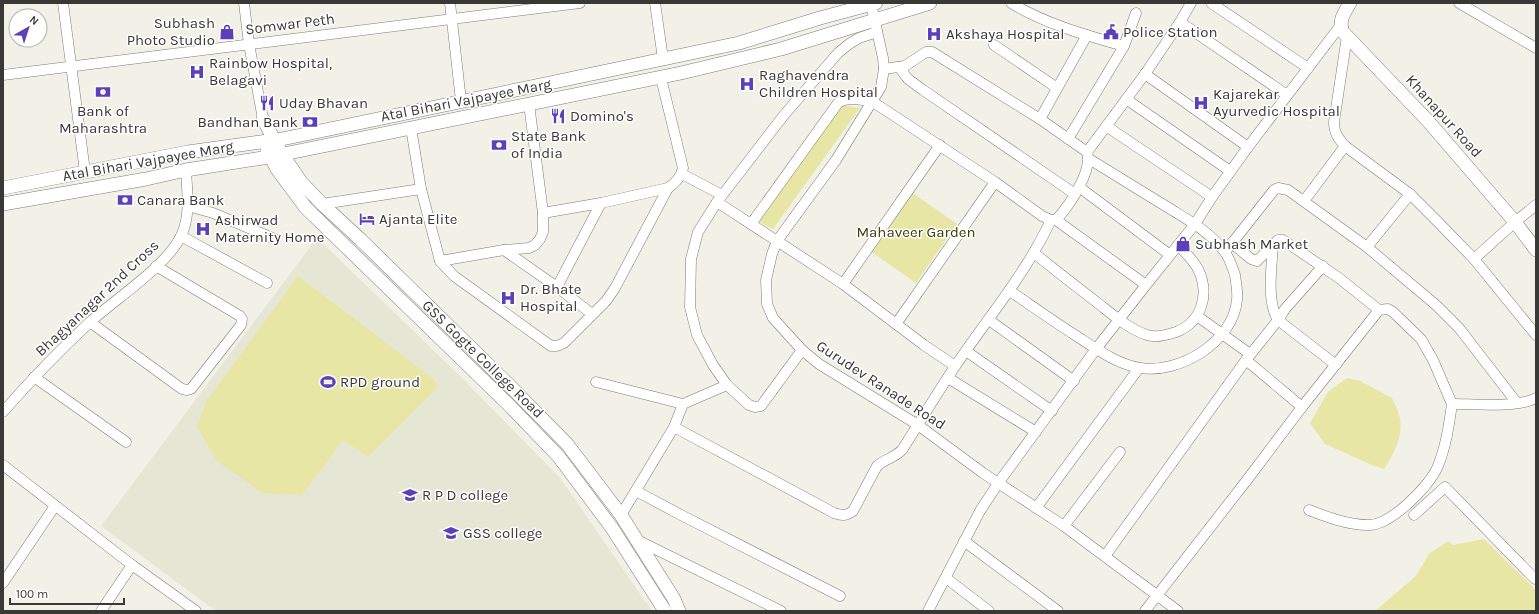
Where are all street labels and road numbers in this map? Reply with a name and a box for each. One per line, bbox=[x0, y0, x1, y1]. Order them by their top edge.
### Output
street label: Somwar Peth bbox=[244, 10, 336, 38]
street label: Khanapur Road bbox=[1402, 71, 1486, 161]
street label: Atal Bihari Vajpayee Marg bbox=[379, 75, 553, 125]
street label: Atal Bihari Vajpayee Marg bbox=[61, 137, 235, 185]
street label: Bhagyanagar 2nd Cross bbox=[31, 236, 163, 360]
street label: GSS Gogte College Road bbox=[418, 296, 548, 422]
street label: Gurudev Ranade Road bbox=[813, 337, 949, 433]

